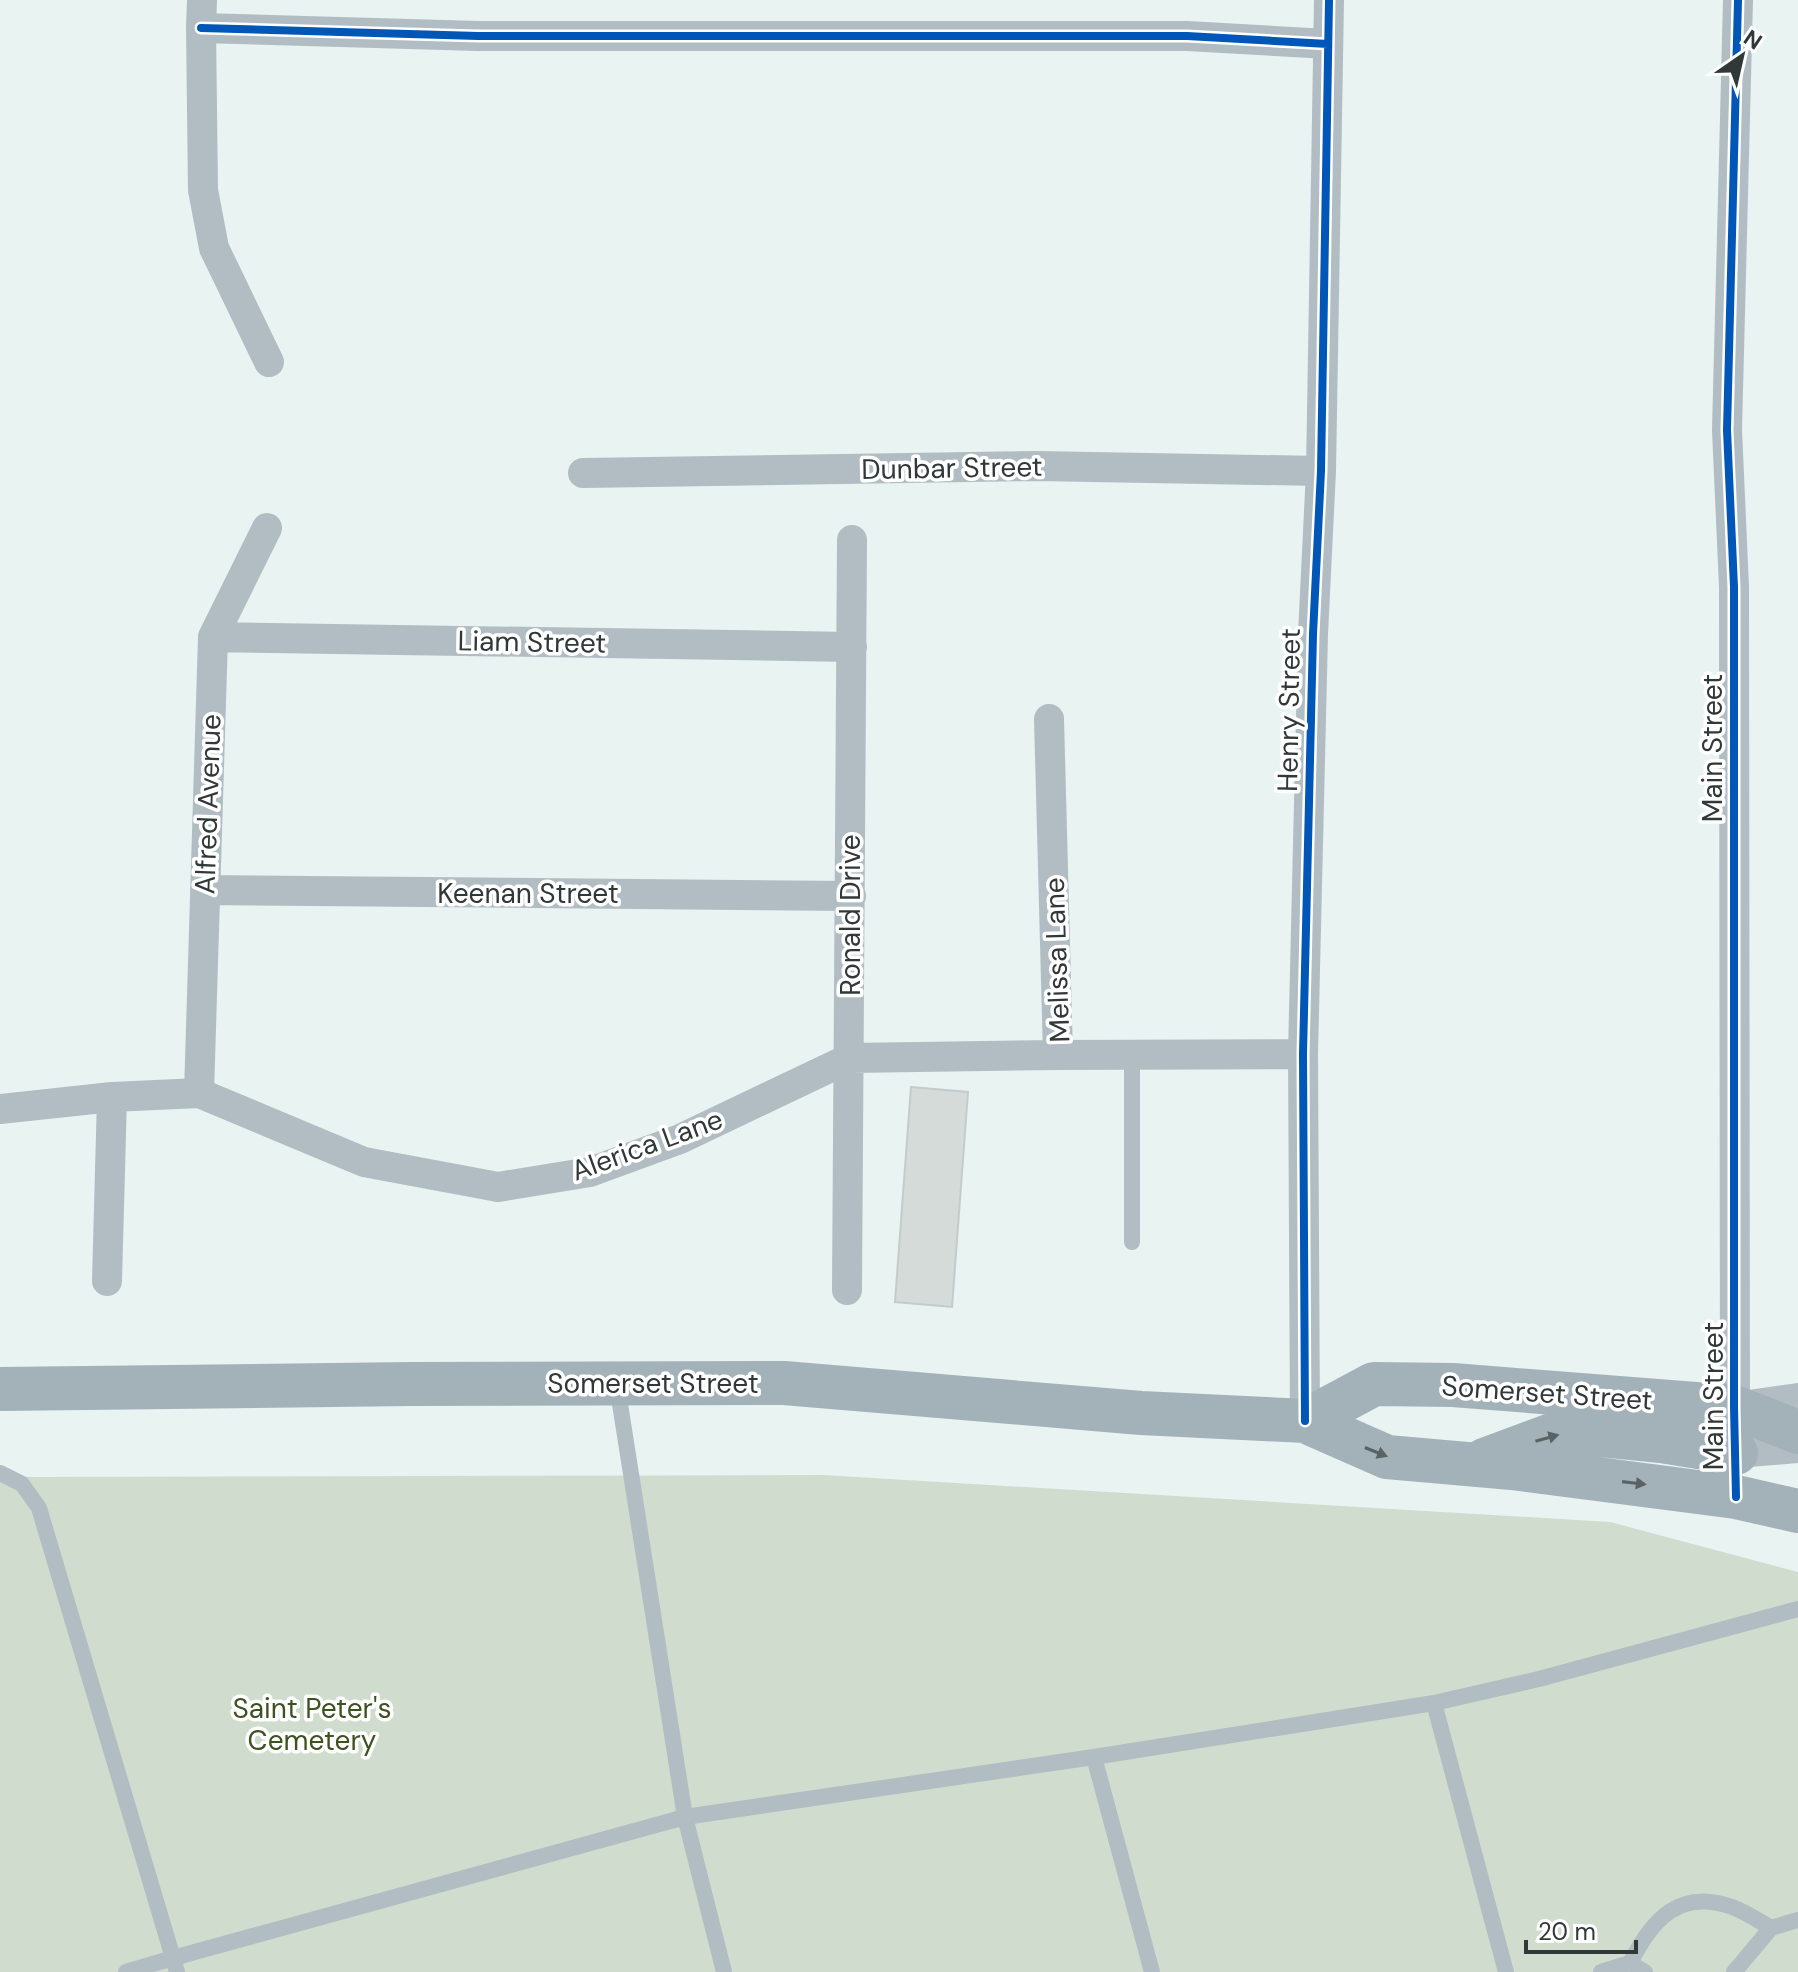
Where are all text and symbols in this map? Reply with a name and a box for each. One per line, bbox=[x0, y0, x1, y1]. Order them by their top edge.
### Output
north arrow bbox=[1702, 16, 1782, 96]
text: N bbox=[1738, 23, 1768, 56]
street label: Dunbar Street bbox=[861, 448, 1043, 488]
street label: Liam Street bbox=[457, 622, 607, 662]
street label: Henry Street bbox=[1269, 628, 1309, 792]
street label: Main Street bbox=[1694, 674, 1731, 822]
street label: Alfred Avenue bbox=[186, 713, 230, 895]
street label: Ronald Drive bbox=[832, 834, 869, 996]
street label: Keenan Street bbox=[437, 875, 619, 912]
street label: Melissa Lane bbox=[1036, 877, 1078, 1043]
street label: Alerica Lane bbox=[566, 1101, 728, 1189]
street label: Main Street bbox=[1695, 1322, 1732, 1470]
street label: Somerset Street bbox=[547, 1365, 759, 1402]
street label: Somerset Street bbox=[1440, 1367, 1654, 1419]
one-way arrow bbox=[1536, 1431, 1560, 1444]
one-way arrow bbox=[1364, 1445, 1388, 1458]
one-way arrow bbox=[1622, 1477, 1647, 1490]
park label: Saint Peter's Cemetery bbox=[233, 1690, 391, 1759]
scale bar bbox=[1526, 1904, 1636, 1954]
text: 20 m bbox=[1538, 1916, 1596, 1947]

